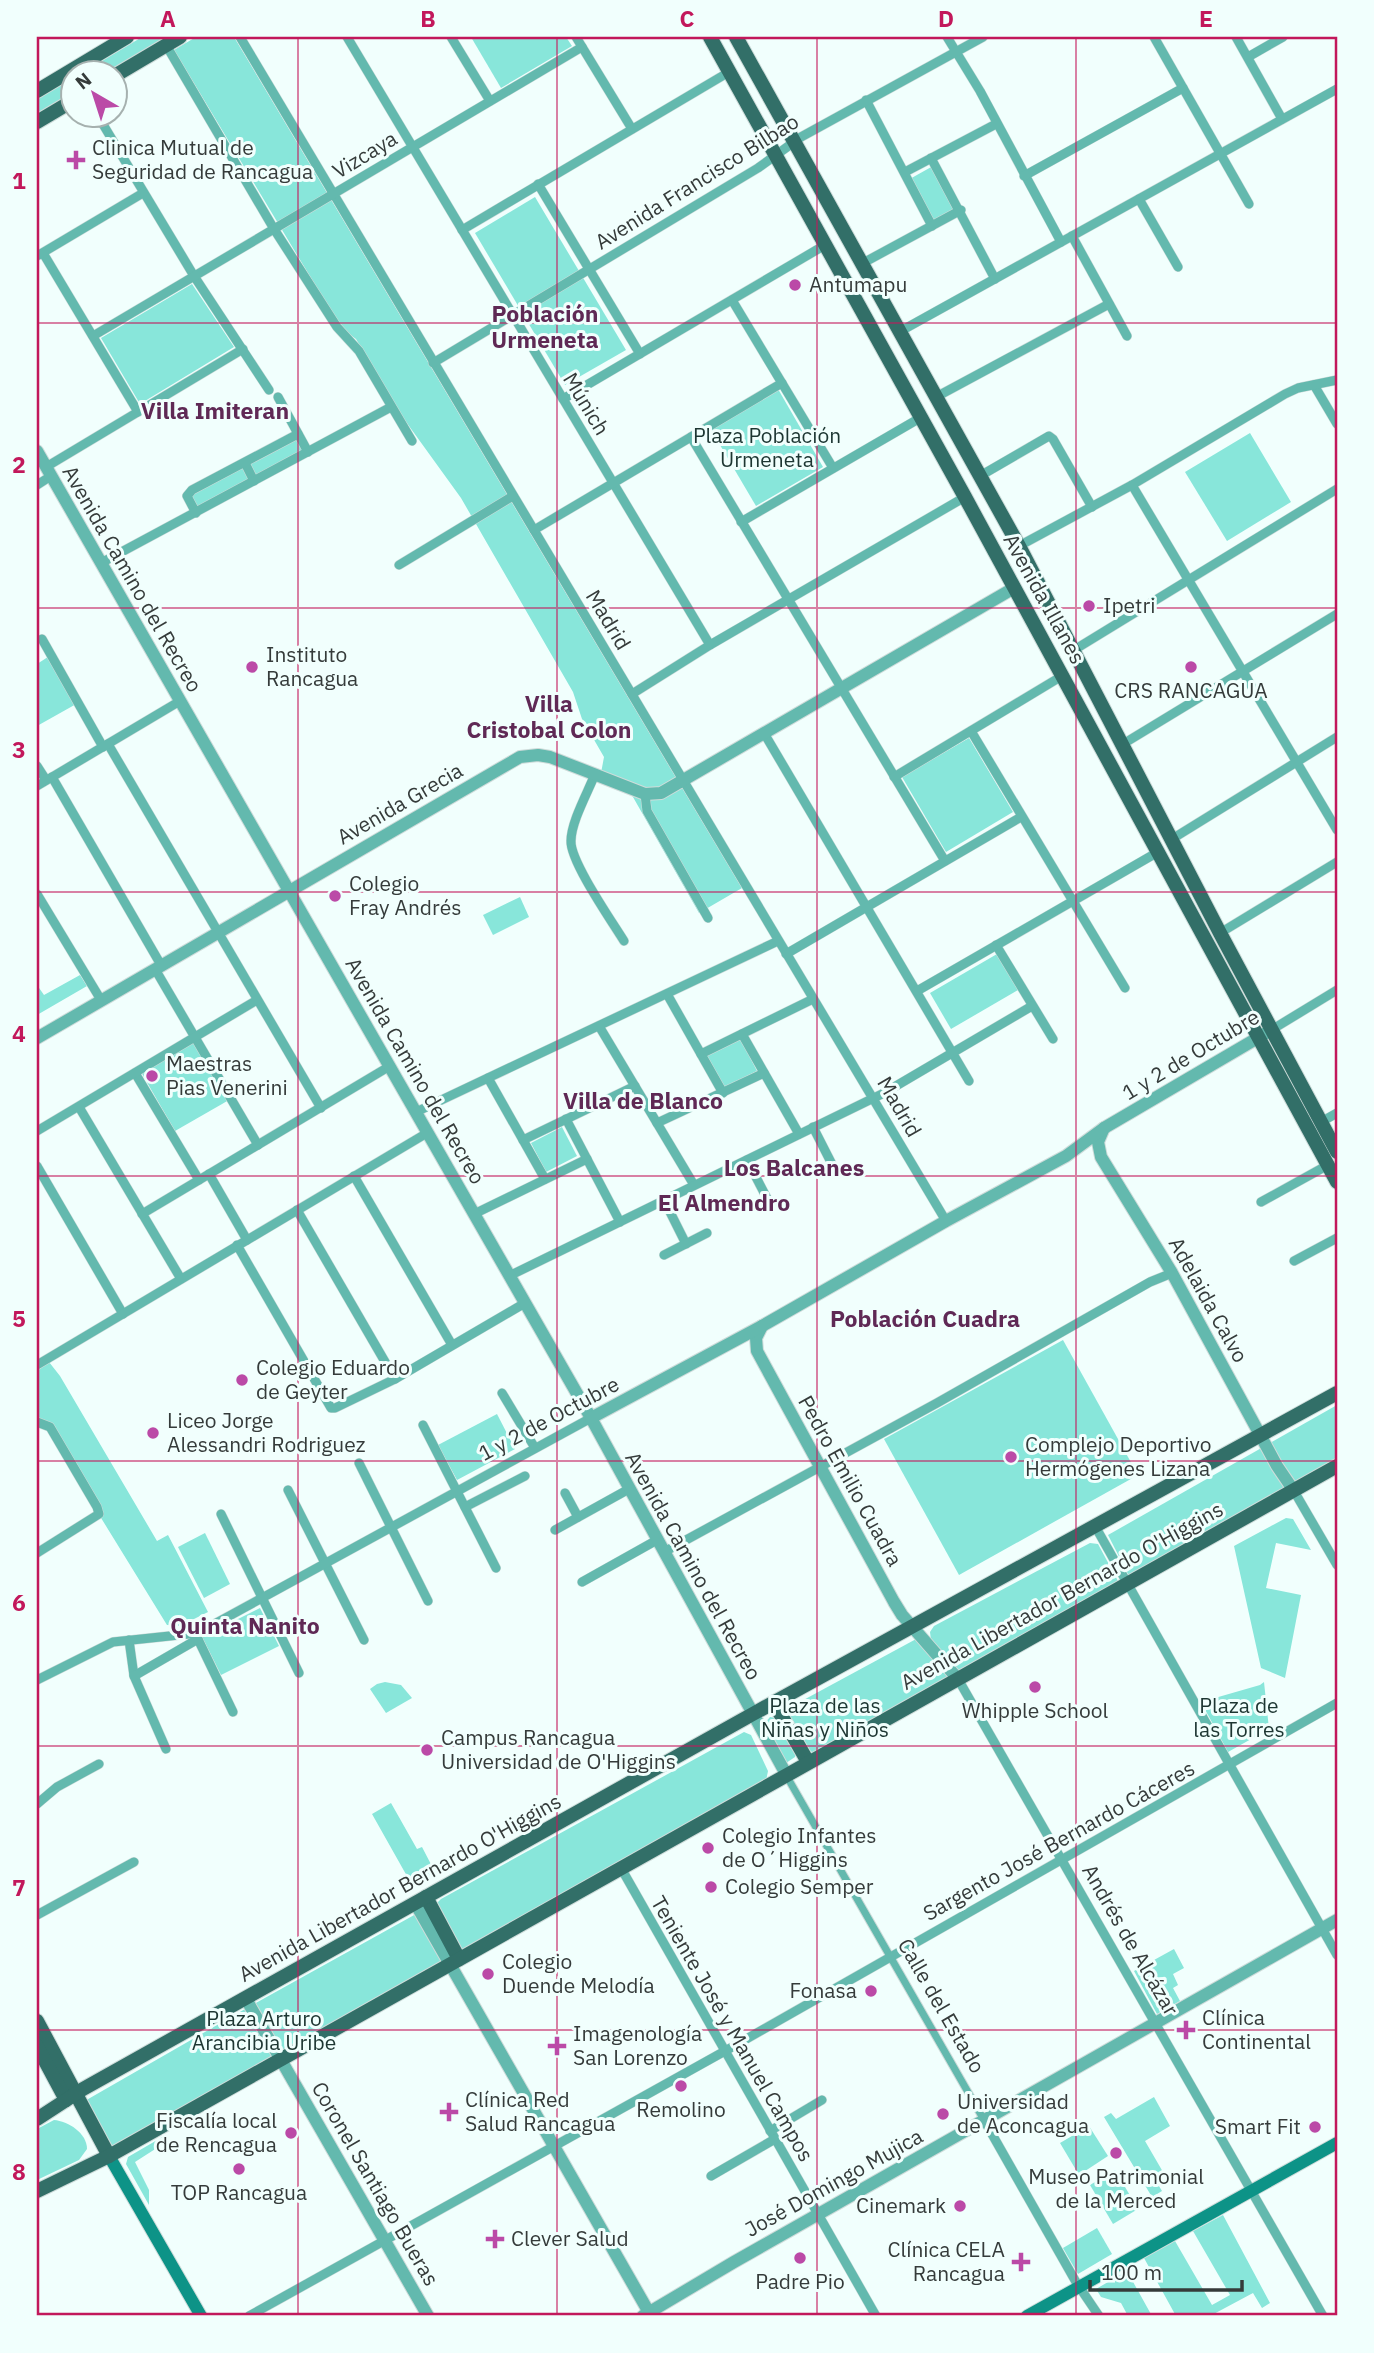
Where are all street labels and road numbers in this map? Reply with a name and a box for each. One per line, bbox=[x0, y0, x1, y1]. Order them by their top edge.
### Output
street label: Avenida Francisco Bilbao bbox=[589, 107, 804, 255]
street label: Vizcaya bbox=[327, 124, 402, 184]
street label: Múnich bbox=[557, 367, 617, 440]
street label: Avenida Camino del Recreo bbox=[56, 460, 209, 697]
street label: Avenida Illanes bbox=[998, 528, 1092, 669]
street label: Madrid bbox=[580, 584, 638, 655]
street label: Avenida Grecia bbox=[331, 756, 468, 851]
street label: Avenida Camino del Recreo bbox=[339, 952, 492, 1189]
street label: 1 y 2 de Octubre bbox=[1117, 1002, 1264, 1106]
street label: Madrid bbox=[871, 1071, 928, 1142]
street label: Adelaida Calvo bbox=[1163, 1232, 1255, 1367]
street label: 1 y 2 de Octubre bbox=[473, 1369, 624, 1467]
street label: Pedro Emilio Cuadra bbox=[792, 1390, 909, 1571]
street label: Avenida Camino del Recreo bbox=[619, 1446, 768, 1685]
street label: Avenida Libertador Bernardo O'Higgins bbox=[895, 1494, 1228, 1696]
street label: Sargento José Bernardo Cáceres bbox=[918, 1754, 1199, 1927]
street label: Avenida Libertador Bernardo O'Higgins bbox=[233, 1786, 566, 1988]
street label: Andrés de Alcázar bbox=[1076, 1859, 1186, 2020]
street label: Teniente José y Manuel Campos bbox=[645, 1891, 821, 2166]
street label: Calle del Estado bbox=[892, 1933, 992, 2078]
street label: Coronel Santiago Bueras bbox=[306, 2076, 446, 2291]
street label: José Domingo Mujica bbox=[739, 2122, 928, 2243]

